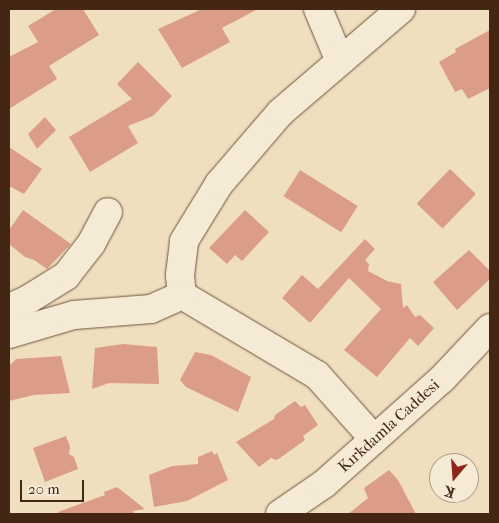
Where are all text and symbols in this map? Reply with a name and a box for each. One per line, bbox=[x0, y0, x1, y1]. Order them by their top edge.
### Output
street label: Kırkdamla Caddesi bbox=[334, 375, 444, 477]
north arrow bbox=[429, 453, 479, 503]
scale bar bbox=[22, 470, 86, 502]
text: 20 m bbox=[28, 480, 60, 498]
text: K bbox=[442, 482, 457, 501]

